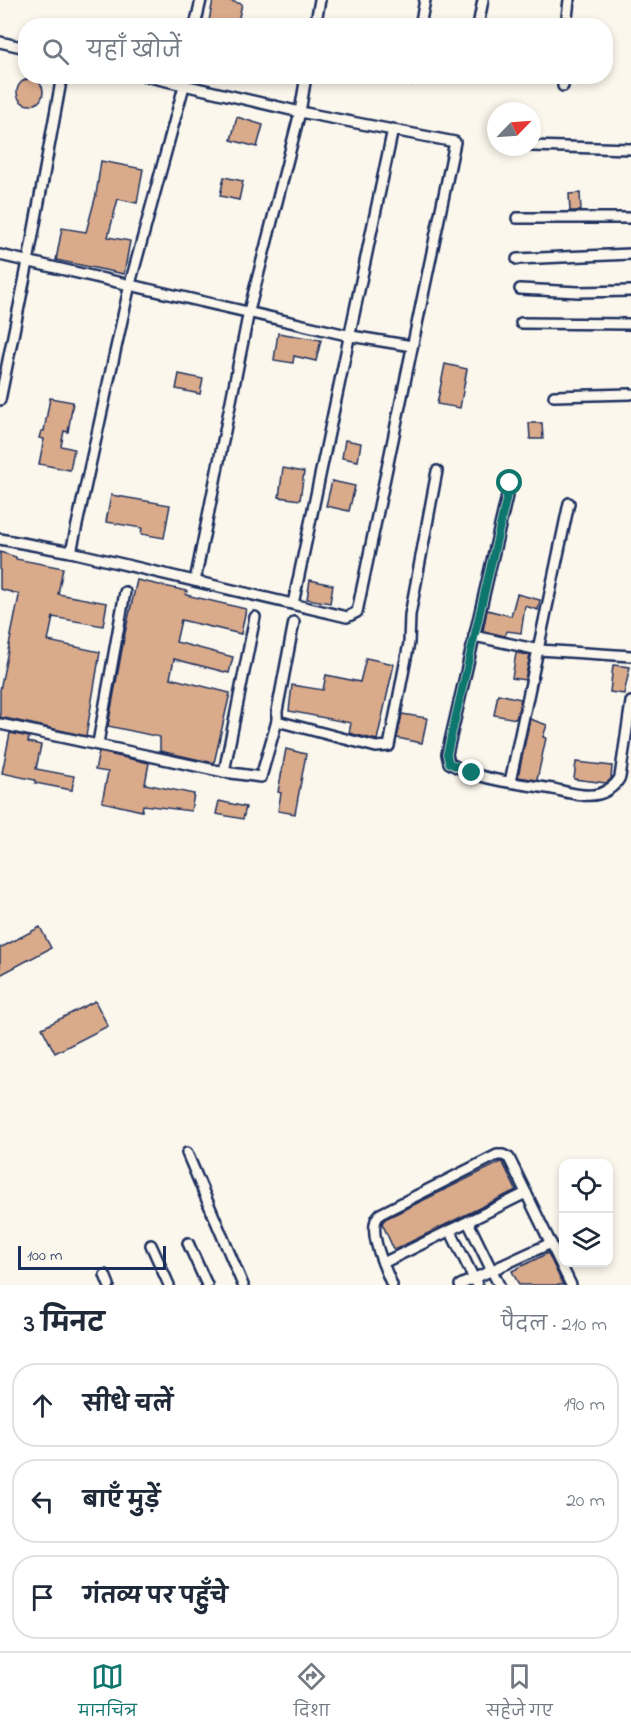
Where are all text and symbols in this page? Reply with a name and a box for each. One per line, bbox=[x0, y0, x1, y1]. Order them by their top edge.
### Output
search box bbox=[18, 18, 613, 84]
icon: search bbox=[39, 35, 72, 68]
text: यहाँ खोजें bbox=[87, 36, 181, 68]
north arrow bbox=[487, 102, 541, 156]
route start bbox=[496, 469, 522, 495]
route end bbox=[458, 759, 484, 785]
map controls bbox=[559, 1159, 613, 1267]
button: locate bbox=[559, 1159, 613, 1213]
button: layers bbox=[559, 1213, 613, 1267]
scale bar bbox=[18, 1243, 166, 1270]
text: 100 m bbox=[27, 1244, 62, 1268]
text: 3 मिनट bbox=[24, 1306, 104, 1344]
text: पैदल · 210 m bbox=[501, 1311, 607, 1340]
icon: ahead bbox=[26, 1389, 59, 1422]
text: सीधे चलें bbox=[83, 1390, 173, 1422]
text: 190 m bbox=[563, 1391, 605, 1420]
icon: left bbox=[26, 1485, 59, 1518]
text: बाएँ मुड़ें bbox=[83, 1486, 160, 1518]
text: 20 m bbox=[566, 1487, 605, 1516]
icon: arrive bbox=[26, 1581, 59, 1614]
text: गंतव्य पर पहुँचे bbox=[83, 1582, 228, 1614]
tab: मानचित्र bbox=[78, 1660, 137, 1728]
tab: दिशा bbox=[294, 1660, 330, 1728]
tab: सहेजे गए bbox=[486, 1660, 553, 1728]

